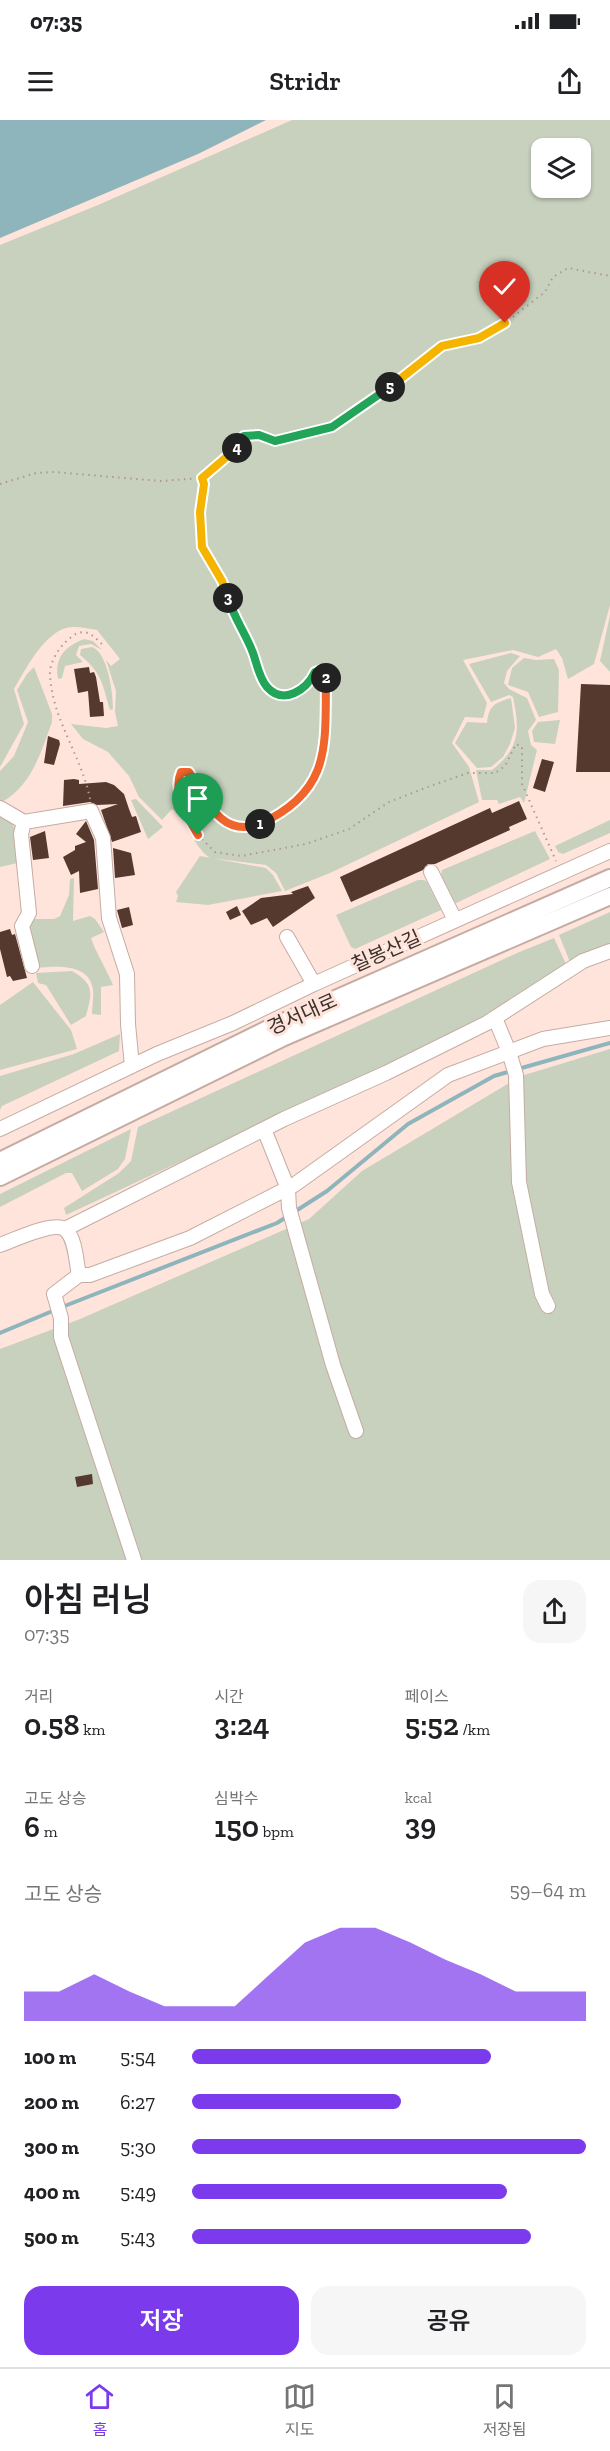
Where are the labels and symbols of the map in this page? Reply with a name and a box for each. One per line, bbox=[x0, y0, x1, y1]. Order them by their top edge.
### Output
pin bbox=[479, 261, 530, 323]
pin: 5 bbox=[375, 372, 405, 402]
pin: 4 bbox=[222, 433, 252, 463]
pin: 3 bbox=[213, 583, 243, 613]
pin: 2 bbox=[311, 663, 341, 693]
pin bbox=[172, 773, 223, 835]
pin: 1 bbox=[245, 809, 275, 839]
street label: 칠봉산길 bbox=[347, 925, 425, 977]
street label: 경서대로 bbox=[263, 988, 341, 1040]

